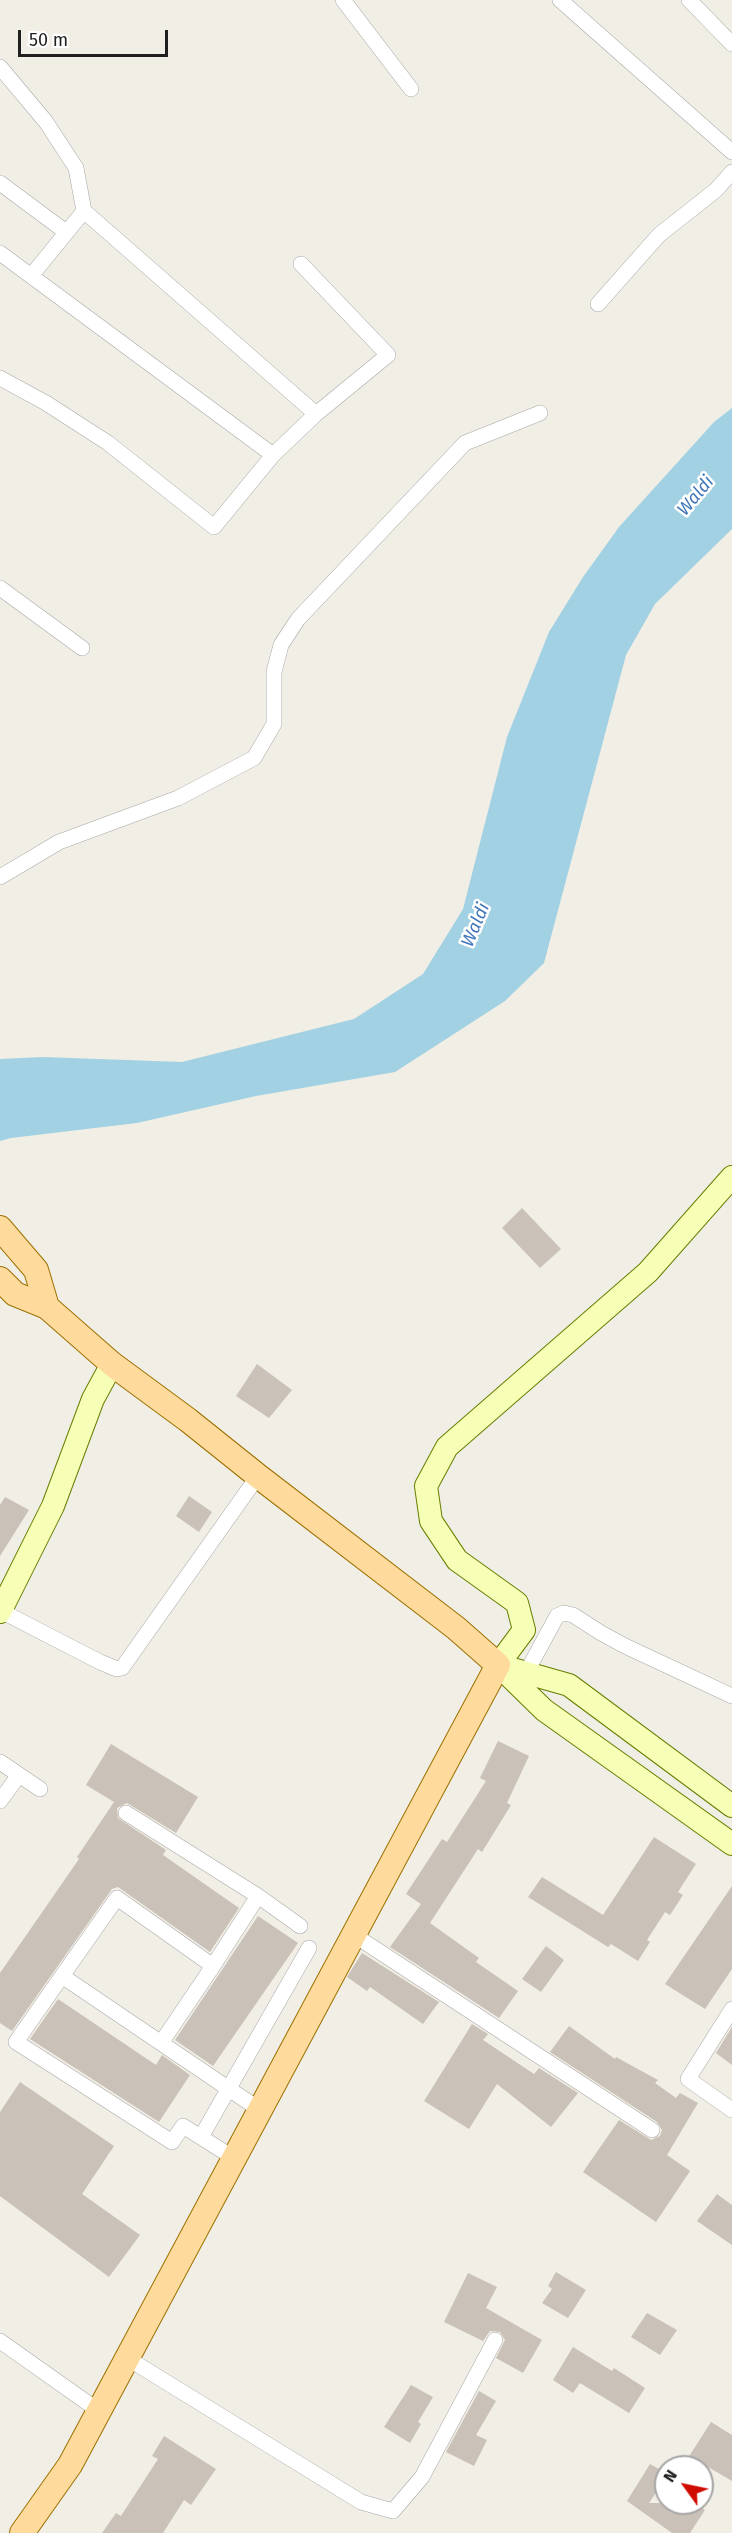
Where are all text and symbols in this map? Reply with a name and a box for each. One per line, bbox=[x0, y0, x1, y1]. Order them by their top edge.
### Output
scale bar bbox=[21, 18, 171, 56]
text: 50 m bbox=[29, 29, 68, 51]
water label: Waldi bbox=[673, 472, 719, 520]
water label: Waldi bbox=[457, 900, 495, 950]
north arrow bbox=[654, 2455, 714, 2515]
text: N bbox=[659, 2466, 681, 2486]

